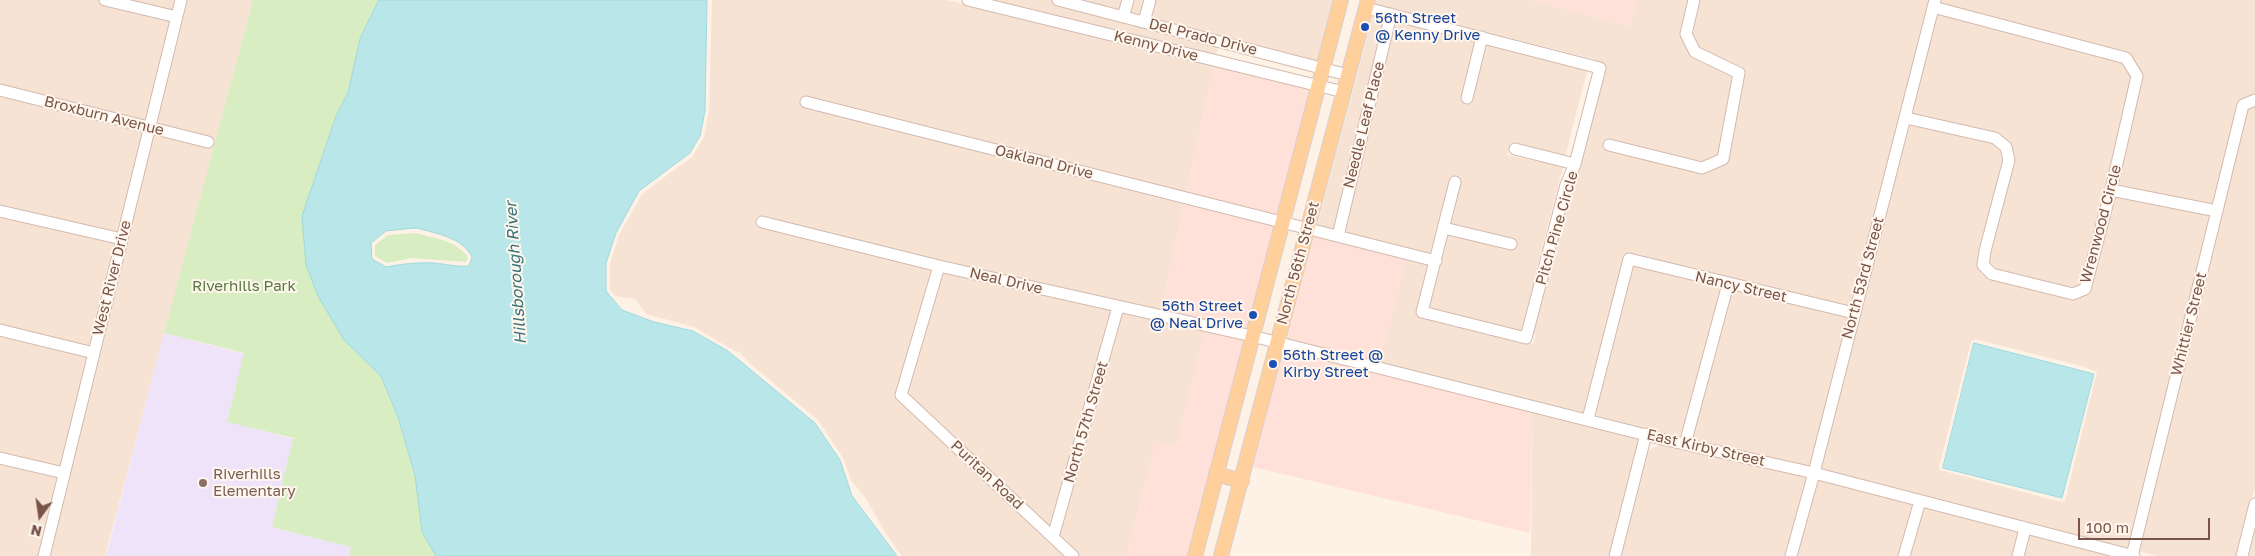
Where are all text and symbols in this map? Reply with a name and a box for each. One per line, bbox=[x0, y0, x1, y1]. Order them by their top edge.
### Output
place label: 56th Street @ Kenny Drive bbox=[1375, 9, 1480, 44]
street label: Del Prado Drive bbox=[1147, 15, 1259, 59]
marker: 56th Street @ Kenny Drive bbox=[1359, 21, 1371, 33]
street label: Kenny Drive bbox=[1112, 27, 1200, 65]
street label: Needle Leaf Place bbox=[1340, 60, 1388, 190]
street label: Broxburn Avenue bbox=[42, 92, 166, 140]
street label: Oakland Drive bbox=[993, 141, 1095, 183]
street label: Wrenwood Circle bbox=[2077, 163, 2125, 285]
street label: Pitch Pine Circle bbox=[1532, 169, 1582, 287]
street label: North 56th Street bbox=[1273, 199, 1323, 327]
water label: Hillsborough River bbox=[501, 201, 531, 345]
street label: North 53rd Street bbox=[1838, 215, 1888, 341]
street label: West River Drive bbox=[89, 219, 135, 337]
street label: Neal Drive bbox=[968, 264, 1044, 298]
street label: Nancy Street bbox=[1693, 268, 1789, 306]
street label: Whittier Street bbox=[2167, 270, 2211, 378]
park label: Riverhills Park bbox=[192, 277, 296, 295]
place label: 56th Street @ Neal Drive bbox=[1150, 297, 1243, 332]
marker: 56th Street @ Neal Drive bbox=[1247, 309, 1259, 321]
place label: 56th Street @ Kirby Street bbox=[1283, 346, 1383, 381]
marker: 56th Street @ Kirby Street bbox=[1267, 358, 1279, 370]
street label: North 57th Street bbox=[1060, 359, 1112, 485]
street label: East Kirby Street bbox=[1645, 426, 1767, 470]
street label: Puritan Road bbox=[947, 437, 1027, 513]
place label: Riverhills Elementary bbox=[213, 465, 296, 500]
marker: Riverhills Elementary bbox=[197, 477, 209, 489]
north arrow bbox=[15, 491, 65, 541]
scale bar bbox=[2080, 508, 2212, 540]
text: 100 m bbox=[2086, 518, 2129, 536]
text: N bbox=[29, 522, 43, 541]

